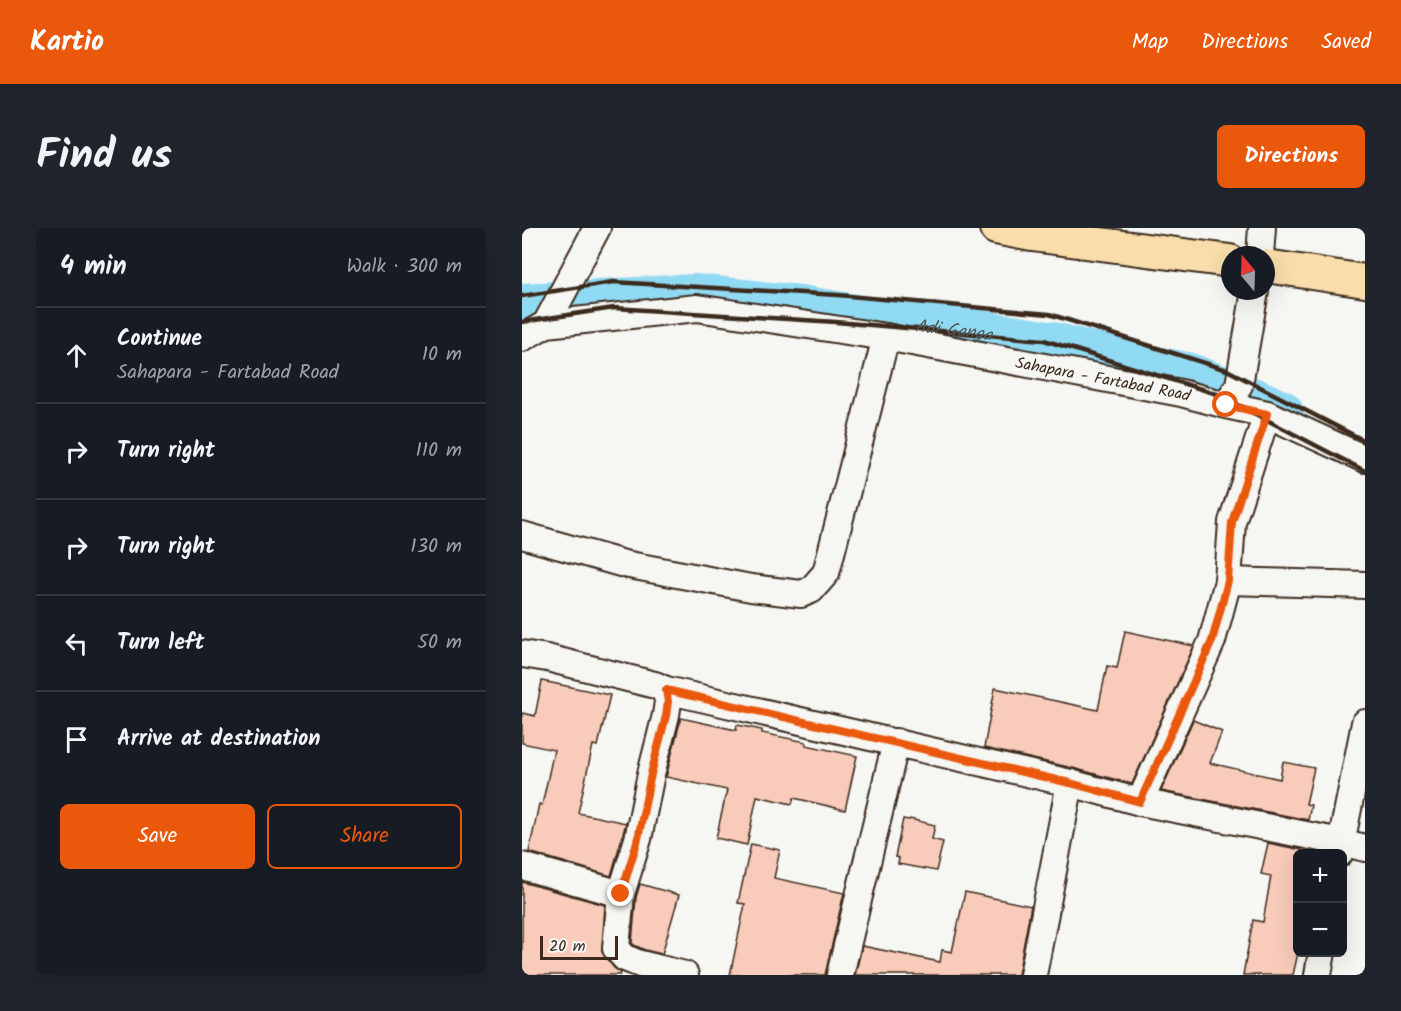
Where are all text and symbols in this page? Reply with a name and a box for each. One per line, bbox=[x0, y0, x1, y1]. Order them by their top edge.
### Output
text: Kartio bbox=[30, 20, 104, 65]
text: Map bbox=[1132, 26, 1168, 59]
text: Directions bbox=[1201, 26, 1288, 59]
text: Saved bbox=[1321, 26, 1371, 59]
text: Find us bbox=[36, 123, 172, 190]
button: Directions bbox=[1217, 125, 1365, 188]
text: 4 min bbox=[60, 246, 127, 288]
north arrow bbox=[1221, 246, 1275, 300]
text: Walk · 300 m bbox=[347, 251, 462, 283]
water label: Adi Ganga bbox=[913, 313, 996, 351]
text: Continue bbox=[117, 322, 202, 357]
icon: ahead bbox=[60, 339, 93, 372]
text: 10 m bbox=[422, 339, 462, 371]
street label: Sahapara - Fartabad Road bbox=[1013, 351, 1194, 409]
text: Sahapara - Fartabad Road bbox=[117, 357, 339, 389]
route start bbox=[1212, 391, 1238, 417]
text: Turn right bbox=[117, 434, 215, 469]
icon: right bbox=[60, 435, 93, 468]
text: 110 m bbox=[416, 435, 462, 467]
text: Turn right bbox=[117, 530, 215, 565]
icon: right bbox=[60, 531, 93, 564]
text: 130 m bbox=[410, 531, 462, 563]
text: Turn left bbox=[117, 626, 204, 661]
icon: left bbox=[60, 627, 93, 660]
text: 50 m bbox=[417, 627, 462, 659]
text: Arrive at destination bbox=[117, 722, 320, 757]
icon: arrive bbox=[60, 723, 93, 756]
button: Save bbox=[60, 804, 255, 869]
button: Share bbox=[267, 804, 462, 869]
map controls bbox=[1293, 849, 1347, 957]
button: + bbox=[1293, 849, 1347, 903]
route end bbox=[607, 880, 633, 906]
button: − bbox=[1293, 903, 1347, 957]
scale bar bbox=[540, 933, 618, 960]
text: 20 m bbox=[549, 934, 585, 959]

